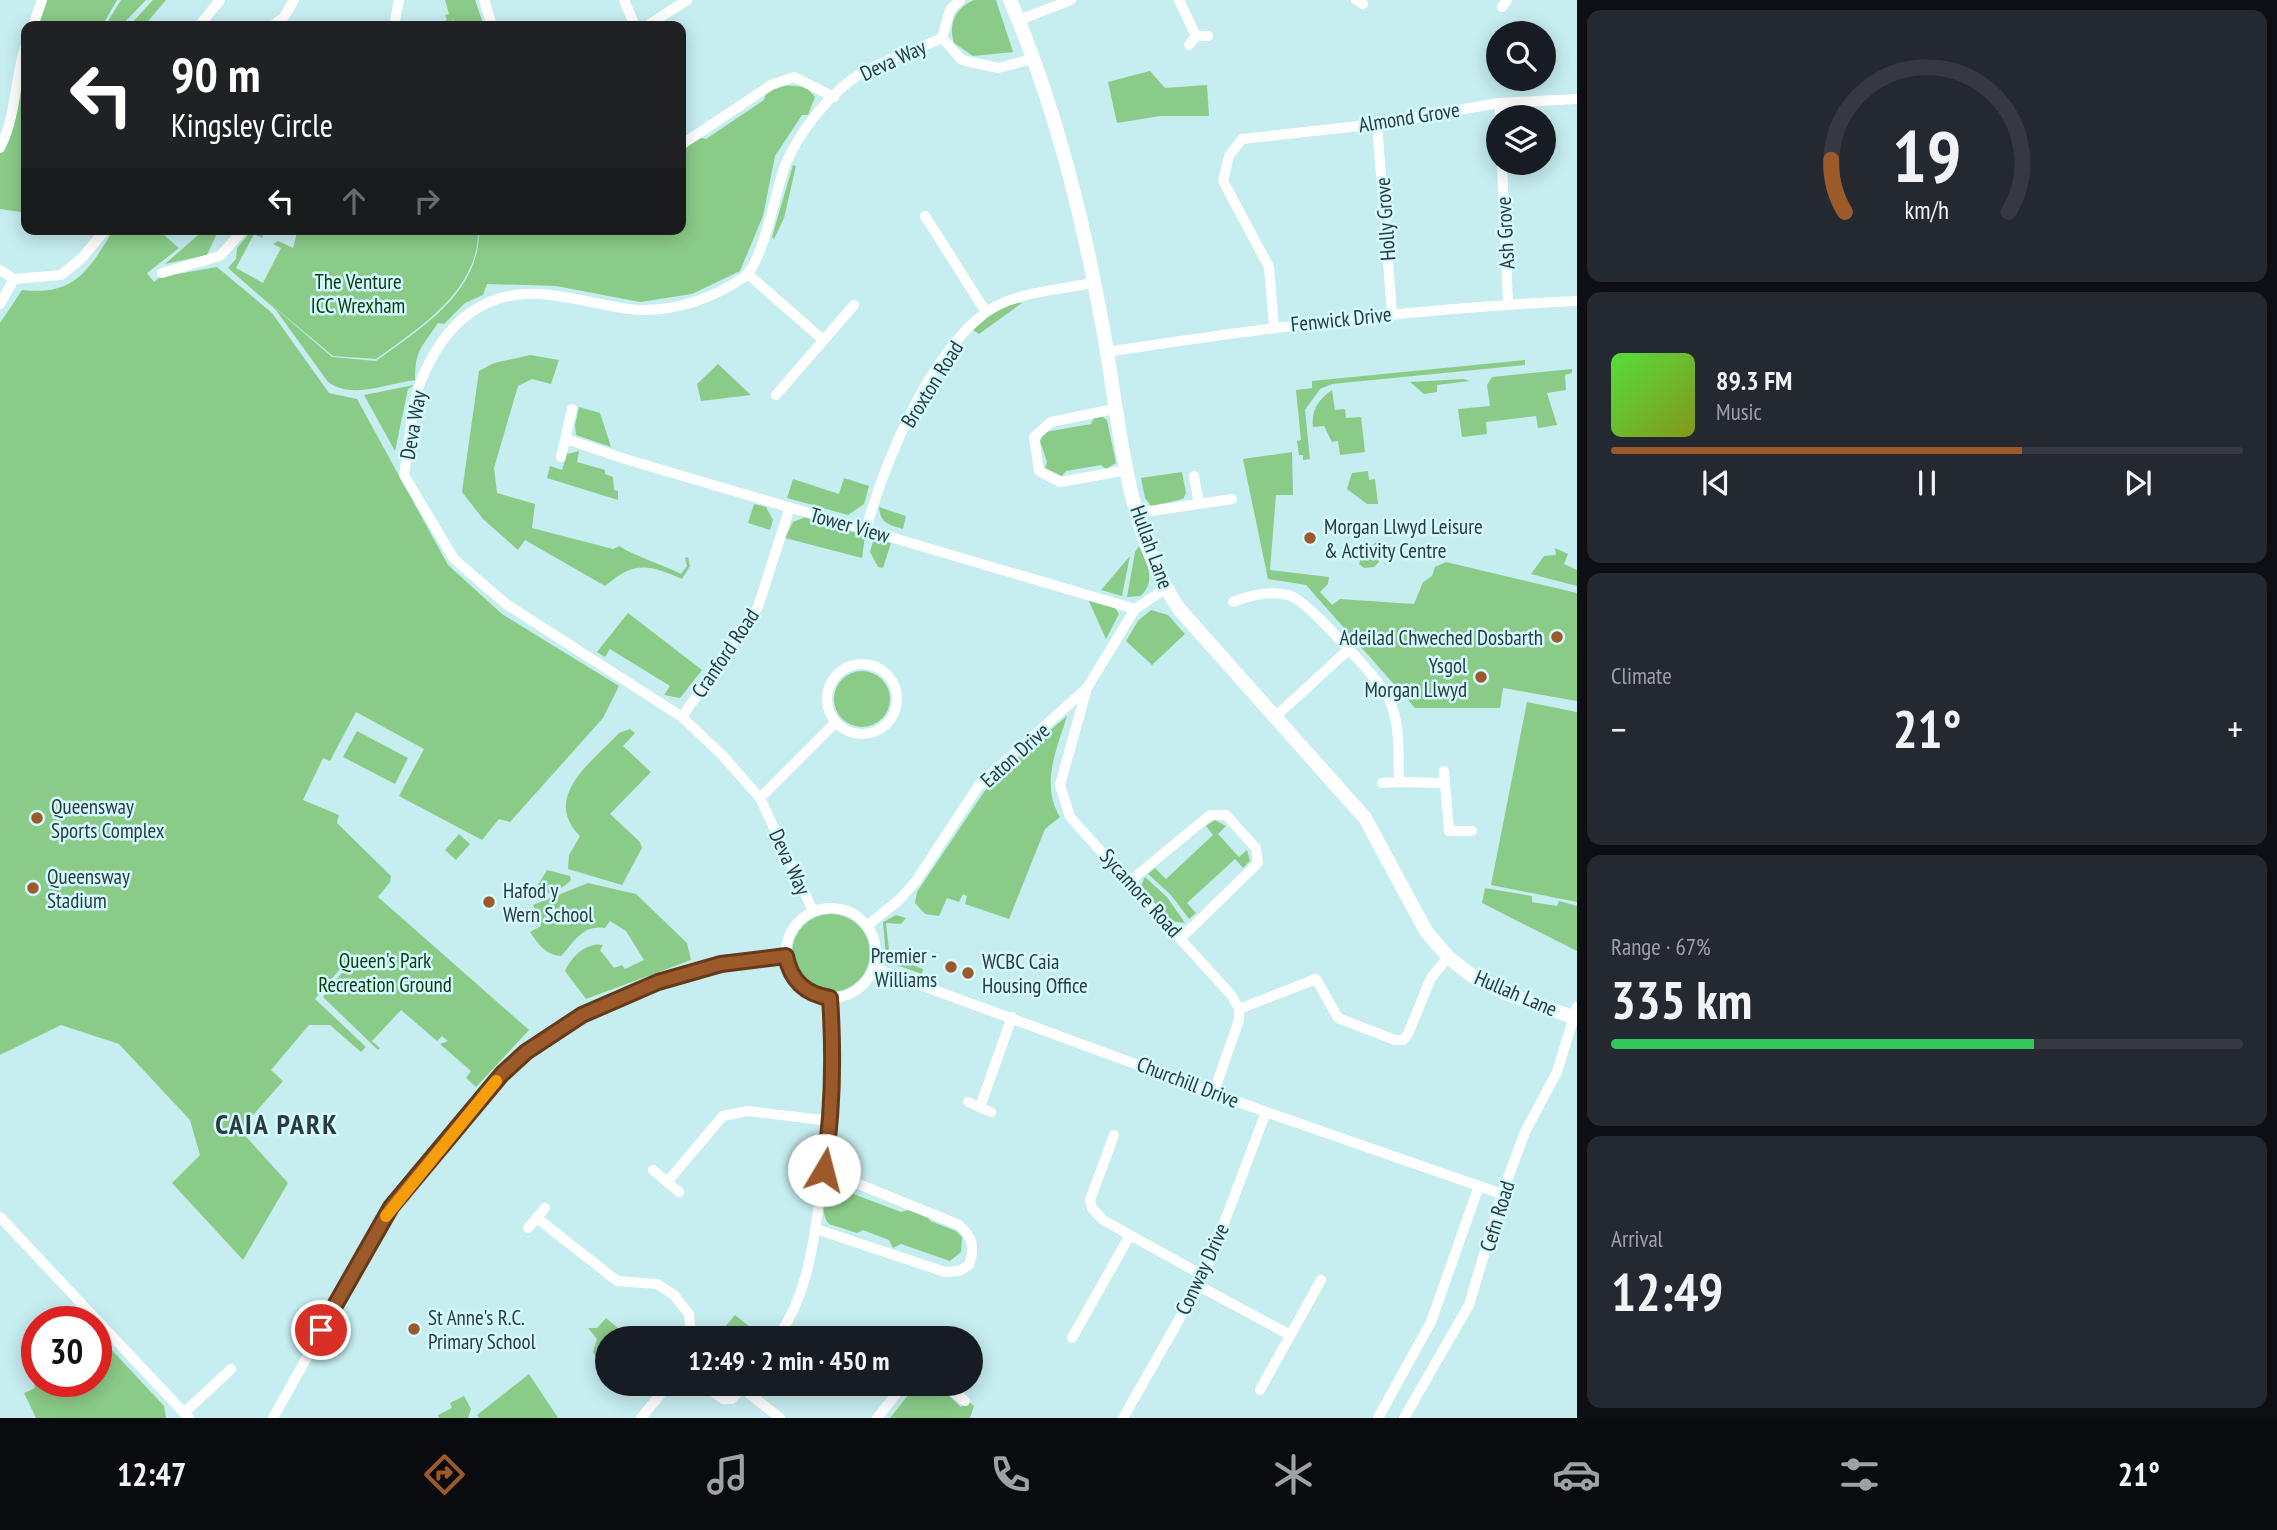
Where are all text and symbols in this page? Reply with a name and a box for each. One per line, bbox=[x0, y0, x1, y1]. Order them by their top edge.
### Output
map controls bbox=[1486, 21, 1556, 175]
button: search bbox=[1486, 21, 1556, 91]
street label: Deva Way bbox=[856, 33, 930, 87]
text: 90 m bbox=[171, 42, 260, 106]
icon: left bbox=[56, 49, 147, 140]
street label: Almond Grove bbox=[1356, 96, 1462, 138]
text: Kingsley Circle bbox=[171, 104, 333, 146]
button: layers bbox=[1486, 105, 1556, 175]
text: 19 bbox=[1892, 108, 1962, 202]
street label: Holly Grove bbox=[1369, 176, 1401, 262]
icon: left bbox=[262, 182, 300, 220]
icon: ahead bbox=[335, 182, 373, 220]
icon: right bbox=[408, 182, 446, 220]
text: km/h bbox=[1905, 194, 1949, 226]
street label: Ash Grove bbox=[1490, 196, 1520, 270]
park label: The Venture ICC Wrexham bbox=[311, 268, 405, 319]
street label: Fenwick Drive bbox=[1289, 300, 1393, 338]
street label: Broxton Road bbox=[895, 336, 969, 432]
text: 89.3 FM bbox=[1716, 364, 1792, 397]
street label: Deva Way bbox=[394, 388, 432, 462]
text: Music bbox=[1716, 397, 1762, 426]
icon: previous bbox=[1697, 464, 1735, 502]
icon: pause bbox=[1908, 464, 1946, 502]
icon: next bbox=[2119, 464, 2157, 502]
street label: Tower View bbox=[807, 501, 894, 549]
street label: Hullah Lane bbox=[1124, 502, 1180, 592]
place label: Morgan Llwyd Leisure & Activity Centre bbox=[1324, 513, 1483, 564]
marker: Morgan Llwyd Leisure & Activity Centre bbox=[1302, 530, 1318, 546]
street label: Cranford Road bbox=[685, 603, 765, 703]
place label: Adeilad Chweched Dosbarth bbox=[1339, 624, 1543, 651]
marker: Adeilad Chweched Dosbarth bbox=[1549, 629, 1565, 645]
place label: Ysgol Morgan Llwyd bbox=[1364, 652, 1467, 703]
text: Climate bbox=[1611, 661, 1672, 690]
marker: Ysgol Morgan Llwyd bbox=[1473, 669, 1489, 685]
text: 21° bbox=[1893, 695, 1961, 762]
text: − bbox=[1611, 704, 1627, 753]
text: + bbox=[2227, 704, 2243, 753]
street label: Eaton Drive bbox=[975, 717, 1055, 793]
place label: Queensway Sports Complex bbox=[51, 793, 165, 844]
marker: Queensway Sports Complex bbox=[29, 810, 45, 826]
street label: Deva Way bbox=[763, 825, 817, 899]
street label: Sycamore Road bbox=[1094, 843, 1188, 943]
place label: Queensway Stadium bbox=[47, 863, 130, 914]
place label: Hafod y Wern School bbox=[503, 877, 593, 928]
marker: Queensway Stadium bbox=[25, 880, 41, 896]
marker: Hafod y Wern School bbox=[481, 894, 497, 910]
text: Range · 67% bbox=[1611, 932, 1711, 961]
place label: Premier - Williams bbox=[871, 942, 937, 993]
park label: Queen's Park Recreation Ground bbox=[318, 947, 452, 998]
place label: WCBC Caia Housing Office bbox=[982, 948, 1088, 999]
marker: Premier - Williams bbox=[943, 959, 959, 975]
street label: Hullah Lane bbox=[1471, 964, 1561, 1022]
marker: WCBC Caia Housing Office bbox=[960, 965, 976, 981]
text: 335 km bbox=[1611, 966, 1752, 1033]
street label: Churchill Drive bbox=[1133, 1050, 1243, 1114]
district label: CAIA PARK bbox=[215, 1105, 339, 1142]
position arrow bbox=[787, 1133, 861, 1207]
street label: Cefn Road bbox=[1473, 1177, 1521, 1255]
street label: Conway Drive bbox=[1169, 1219, 1235, 1319]
text: Arrival bbox=[1611, 1224, 1663, 1253]
text: 12:49 bbox=[1611, 1258, 1723, 1325]
pin bbox=[291, 1300, 351, 1360]
place label: St Anne's R.C. Primary School bbox=[428, 1304, 536, 1355]
speed limit sign: 30 bbox=[21, 1306, 112, 1397]
icon: arrive bbox=[302, 1311, 340, 1349]
marker: St Anne's R.C. Primary School bbox=[406, 1321, 422, 1337]
text: 12:49 · 2 min · 450 m bbox=[689, 1344, 889, 1377]
icon: directions bbox=[420, 1450, 469, 1499]
icon: music bbox=[703, 1450, 752, 1499]
icon: phone bbox=[986, 1450, 1035, 1499]
icon: climate bbox=[1269, 1450, 1318, 1499]
icon: car bbox=[1552, 1450, 1601, 1499]
icon: filters bbox=[1835, 1450, 1884, 1499]
text: 12:47 bbox=[117, 1453, 186, 1495]
text: 21° bbox=[2118, 1453, 2160, 1495]

